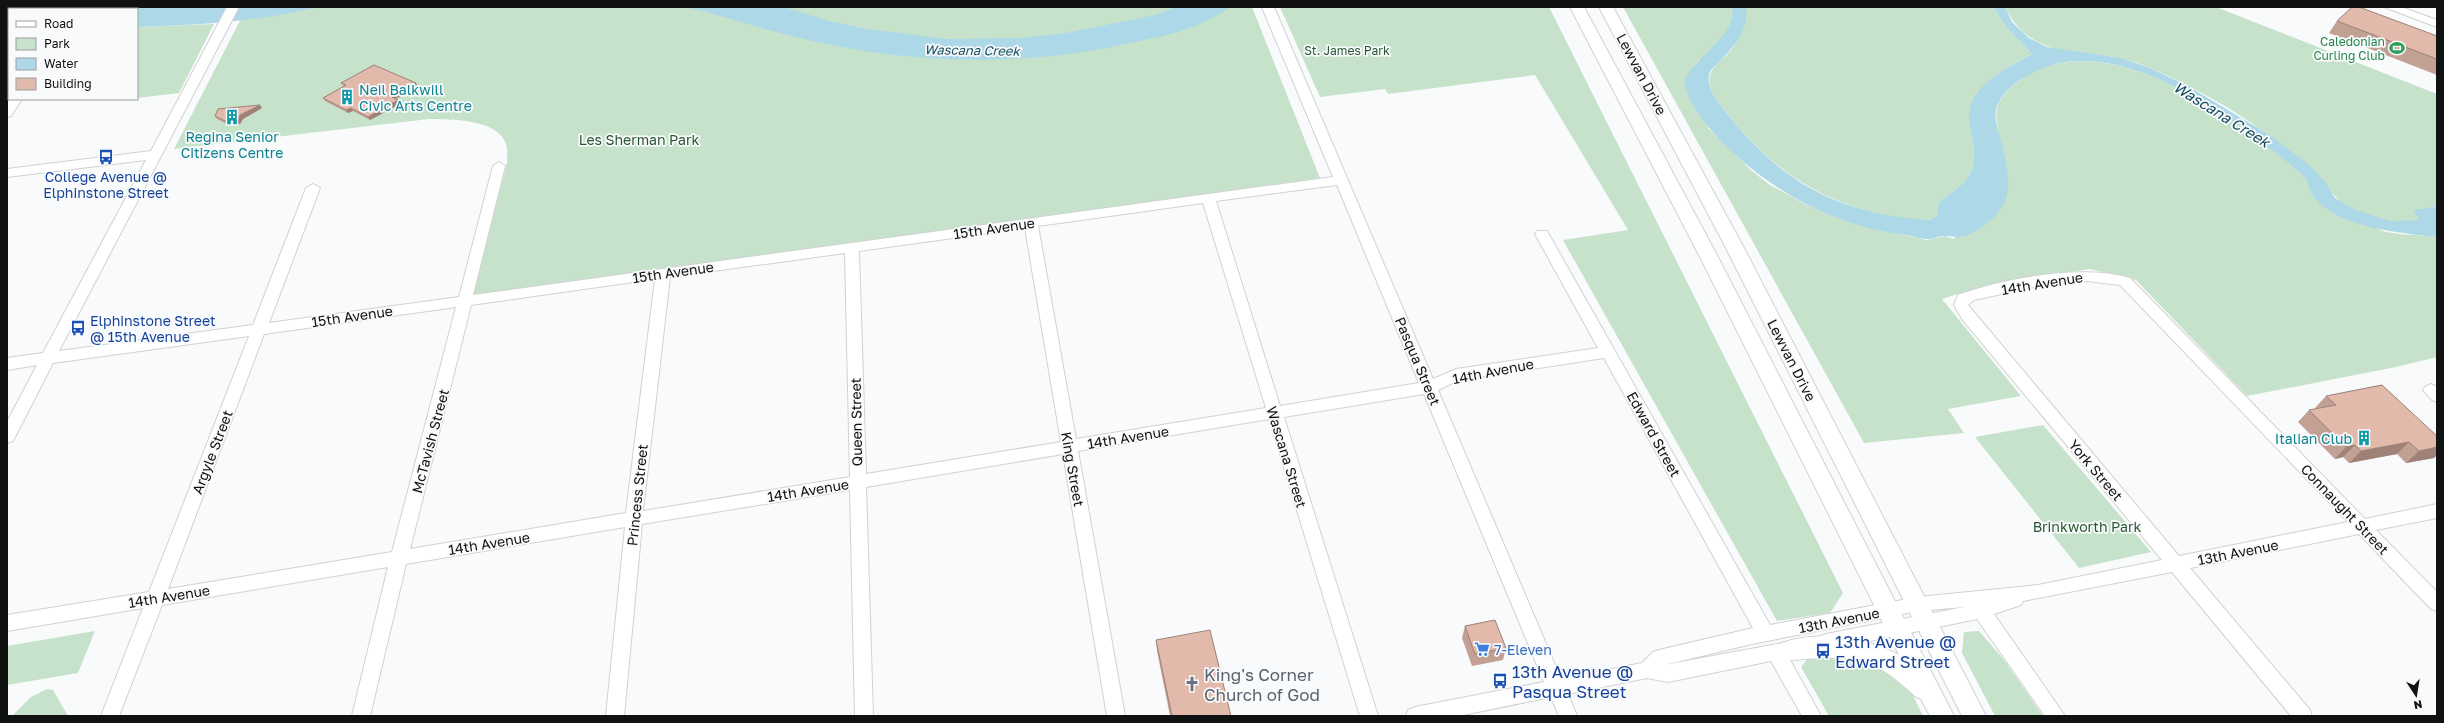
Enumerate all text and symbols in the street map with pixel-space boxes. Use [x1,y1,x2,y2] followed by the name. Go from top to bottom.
[8,8,138,100] legend
[44,16,73,31] text: Road
[1613,30,1671,118] street label: Lewvan Drive
[2313,34,2385,63] place label: Caledonian Curling Club
[44,36,70,51] text: Park
[2388,39,2406,57] sports icon: Caledonian Curling Club
[924,41,1021,59] water label: Wascana Creek
[1304,43,1390,58] park label: St. James Park
[44,56,78,71] text: Water
[44,76,92,91] text: Building
[2171,77,2275,152] water label: Wascana Creek
[359,81,472,114] place label: Neil Balkwill Civic Arts Centre
[338,88,356,106] building icon: Neil Balkwill Civic Arts Centre
[223,108,241,126] building icon: Regina Senior Citizens Centre
[181,128,283,161] place label: Regina Senior Citizens Centre
[579,131,699,148] park label: Les Sherman Park
[97,148,115,166] bus stop icon: College Avenue @ Elphinstone Street
[43,168,169,201] place label: College Avenue @ Elphinstone Street
[952,214,1036,242] street label: 15th Avenue
[631,258,715,286] street label: 15th Avenue
[2000,268,2084,298] street label: 14th Avenue
[310,302,394,330] street label: 15th Avenue
[90,312,216,345] place label: Elphinstone Street @ 15th Avenue
[1392,314,1444,408] street label: Pasqua Street
[1764,316,1820,404] street label: Lewvan Drive
[69,319,87,337] bus stop icon: Elphinstone Street @ 15th Avenue
[1451,355,1535,387] street label: 14th Avenue
[847,378,865,466] street label: Queen Street
[408,387,452,495] street label: McTavish Street
[1624,388,1684,480] street label: Edward Street
[1263,404,1311,510] street label: Wascana Street
[188,408,236,496] street label: Argyle Street
[1086,422,1170,452] street label: 14th Avenue
[2355,429,2373,447] building icon: Italian Club
[1058,430,1088,508] street label: King Street
[2275,430,2352,447] place label: Italian Club
[2066,436,2126,504] street label: York Street
[623,443,651,547] street label: Princess Street
[2298,460,2392,558] street label: Connaught Street
[766,475,850,505] street label: 14th Avenue
[2033,518,2141,535] park label: Brinkworth Park
[447,528,531,558] street label: 14th Avenue
[2196,536,2280,568] street label: 13th Avenue
[127,581,211,611] street label: 14th Avenue
[1797,604,1881,636] street label: 13th Avenue
[1835,631,1956,672] place label: 13th Avenue @ Edward Street
[1473,640,1491,658] supermarket icon: 7-Eleven
[1494,641,1552,658] place label: 7-Eleven
[1814,642,1832,660] bus stop icon: 13th Avenue @ Edward Street
[1512,661,1633,702] place label: 13th Avenue @ Pasqua Street
[1204,664,1320,705] place label: King's Corner Church of God
[1491,672,1509,690] bus stop icon: 13th Avenue @ Pasqua Street
[1183,675,1201,693] church icon: King's Corner Church of God
[2396,675,2436,715] north arrow
[2413,698,2424,712] text: N

